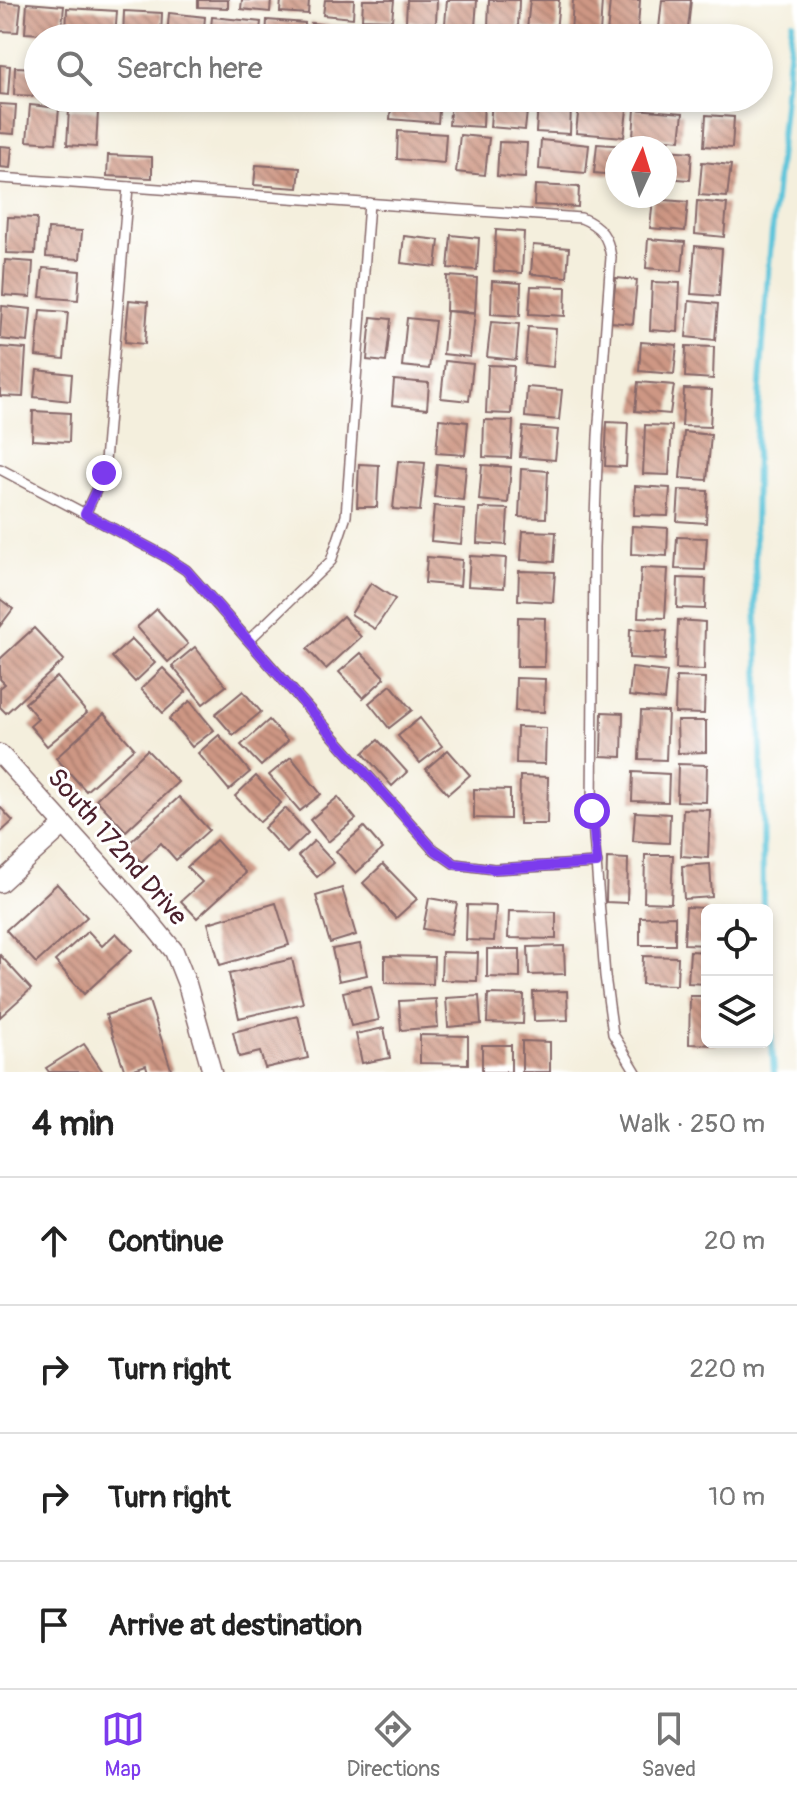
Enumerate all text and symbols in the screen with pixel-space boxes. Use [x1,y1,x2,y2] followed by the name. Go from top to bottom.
[24,24,773,112] search box
[52,46,96,90] icon: search
[116,50,263,87] text: Search here
[605,136,677,208] north arrow
[86,455,122,491] route end
[40,762,194,932] street label: South 172nd Drive
[574,793,610,829] route start
[701,904,773,1048] map controls
[701,904,773,976] button: locate
[701,976,773,1048] button: layers
[32,1103,114,1146] text: 4 min
[619,1108,765,1140] text: Walk · 250 m
[32,1219,76,1263] icon: ahead
[108,1223,223,1260] text: Continue
[704,1225,765,1257] text: 20 m
[32,1347,76,1391] icon: right
[108,1351,231,1388] text: Turn right
[689,1353,765,1385] text: 220 m
[32,1475,76,1519] icon: right
[108,1479,231,1516] text: Turn right
[708,1481,765,1513] text: 10 m
[32,1603,76,1647] icon: arrive
[108,1607,362,1644] text: Arrive at destination
[101,1707,145,1783] tab: Map
[347,1707,440,1783] tab: Directions
[642,1707,696,1783] tab: Saved

